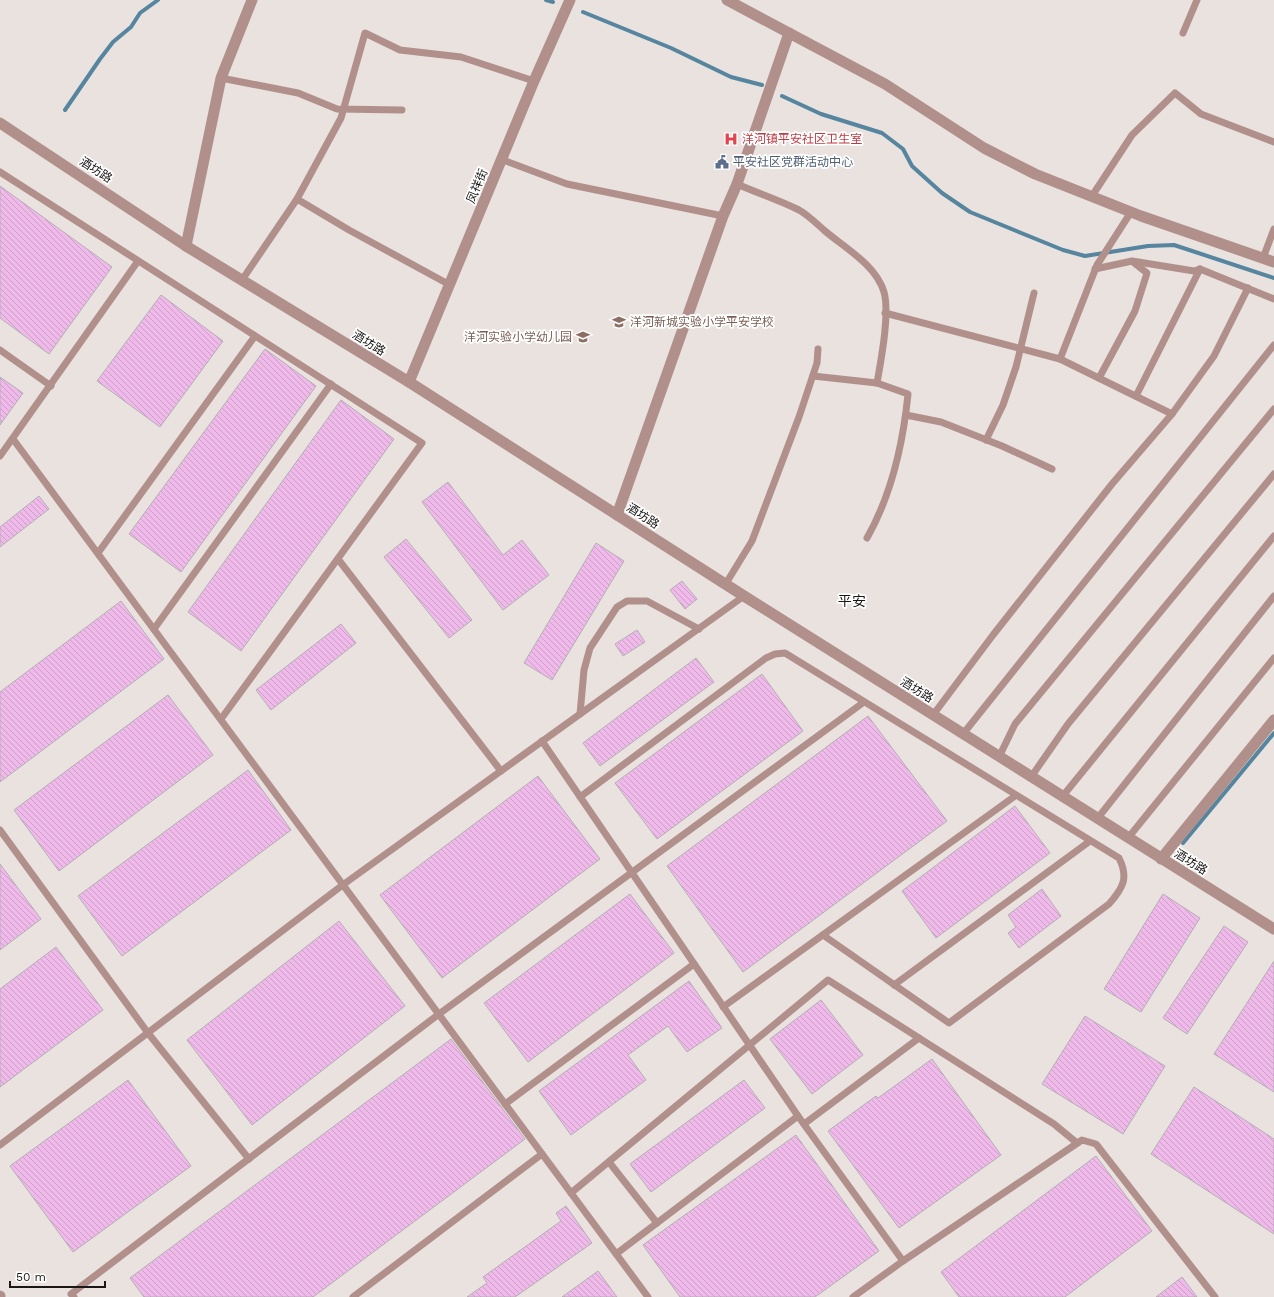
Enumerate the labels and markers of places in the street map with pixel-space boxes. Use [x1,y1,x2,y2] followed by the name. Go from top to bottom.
[723,131,739,147] hospital icon: 洋河镇平安社区卫生室
[742,132,862,146] place label: 洋河镇平安社区卫生室
[714,154,730,170] public building icon: 平安社区党群活动中心
[733,155,853,169] place label: 平安社区党群活动中心
[611,314,627,330] school or university icon: 洋河新城实验小学平安学校
[630,315,774,329] place label: 洋河新城实验小学平安学校
[575,329,591,345] school or university icon: 洋河实验小学幼儿园
[464,330,572,344] place label: 洋河实验小学幼儿园

